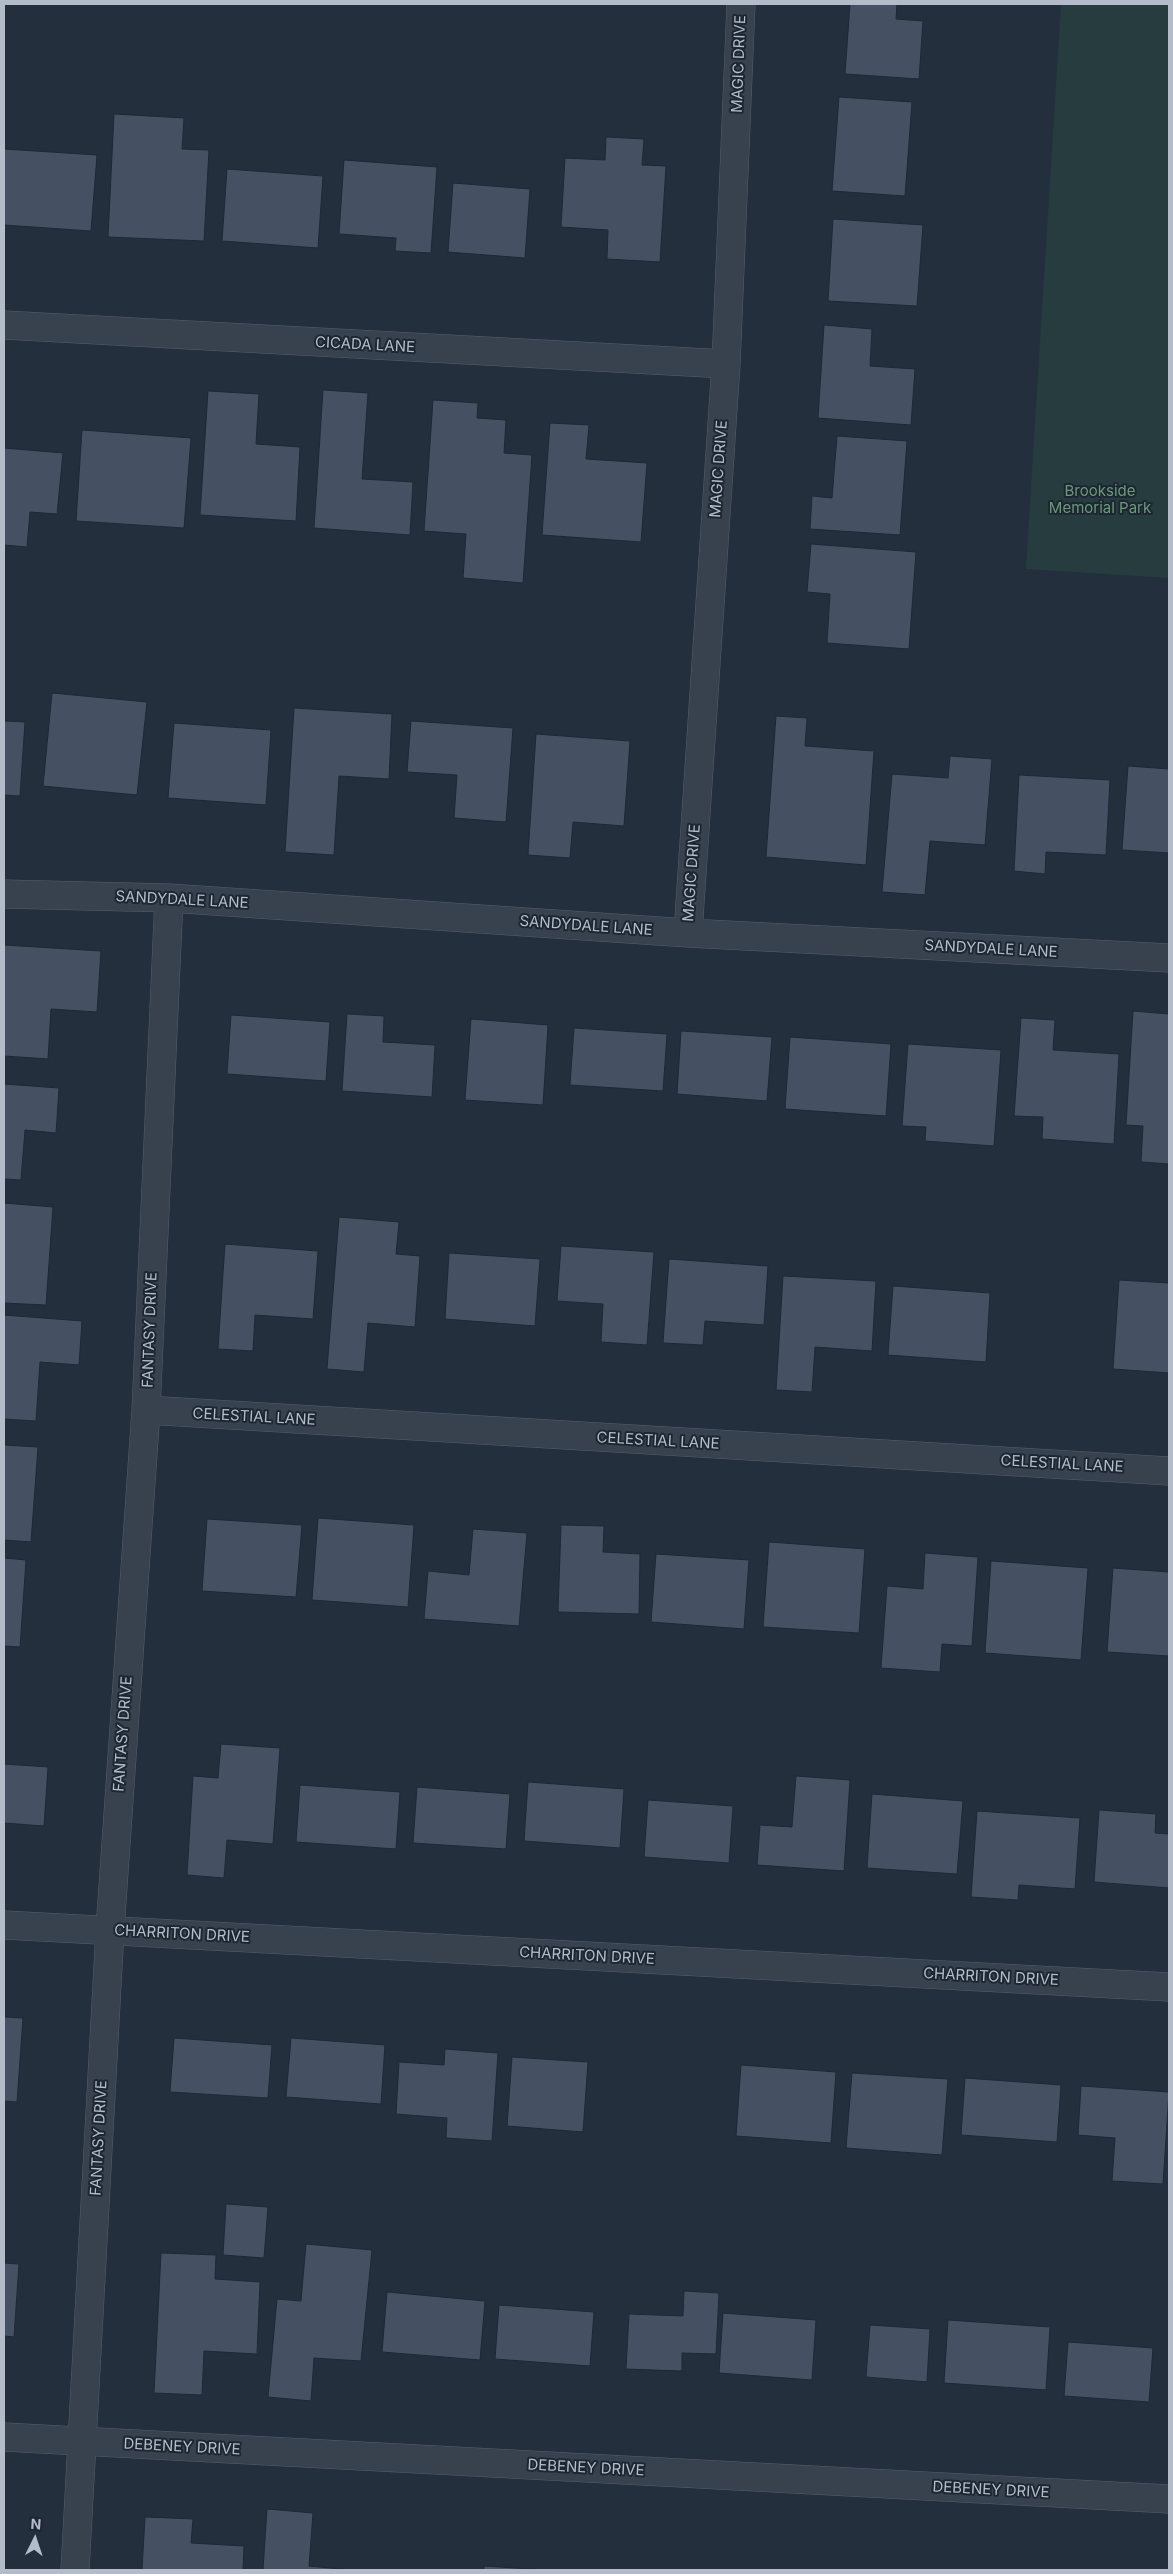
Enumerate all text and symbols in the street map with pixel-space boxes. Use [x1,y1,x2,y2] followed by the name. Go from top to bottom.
[728,15,750,113] street label: MAGIC DRIVE
[315,333,415,357] street label: CICADA LANE
[707,420,731,518] street label: MAGIC DRIVE
[1049,482,1151,517] park label: Brookside Memorial Park
[680,824,704,922] street label: MAGIC DRIVE
[115,888,249,912] street label: SANDYDALE LANE
[519,912,653,940] street label: SANDYDALE LANE
[924,937,1058,961] street label: SANDYDALE LANE
[139,1272,161,1388] street label: FANTASY DRIVE
[192,1405,316,1429] street label: CELESTIAL LANE
[596,1429,720,1453] street label: CELESTIAL LANE
[1000,1452,1124,1476] street label: CELESTIAL LANE
[110,1676,136,1792] street label: FANTASY DRIVE
[114,1921,250,1947] street label: CHARRITON DRIVE
[519,1943,655,1969] street label: CHARRITON DRIVE
[923,1964,1059,1990] street label: CHARRITON DRIVE
[87,2080,111,2196] street label: FANTASY DRIVE
[123,2435,241,2459] street label: DEBENEY DRIVE
[527,2456,645,2480] street label: DEBENEY DRIVE
[932,2478,1050,2502] street label: DEBENEY DRIVE
[10,2514,60,2564] north arrow
[30,2515,42,2532] text: N

